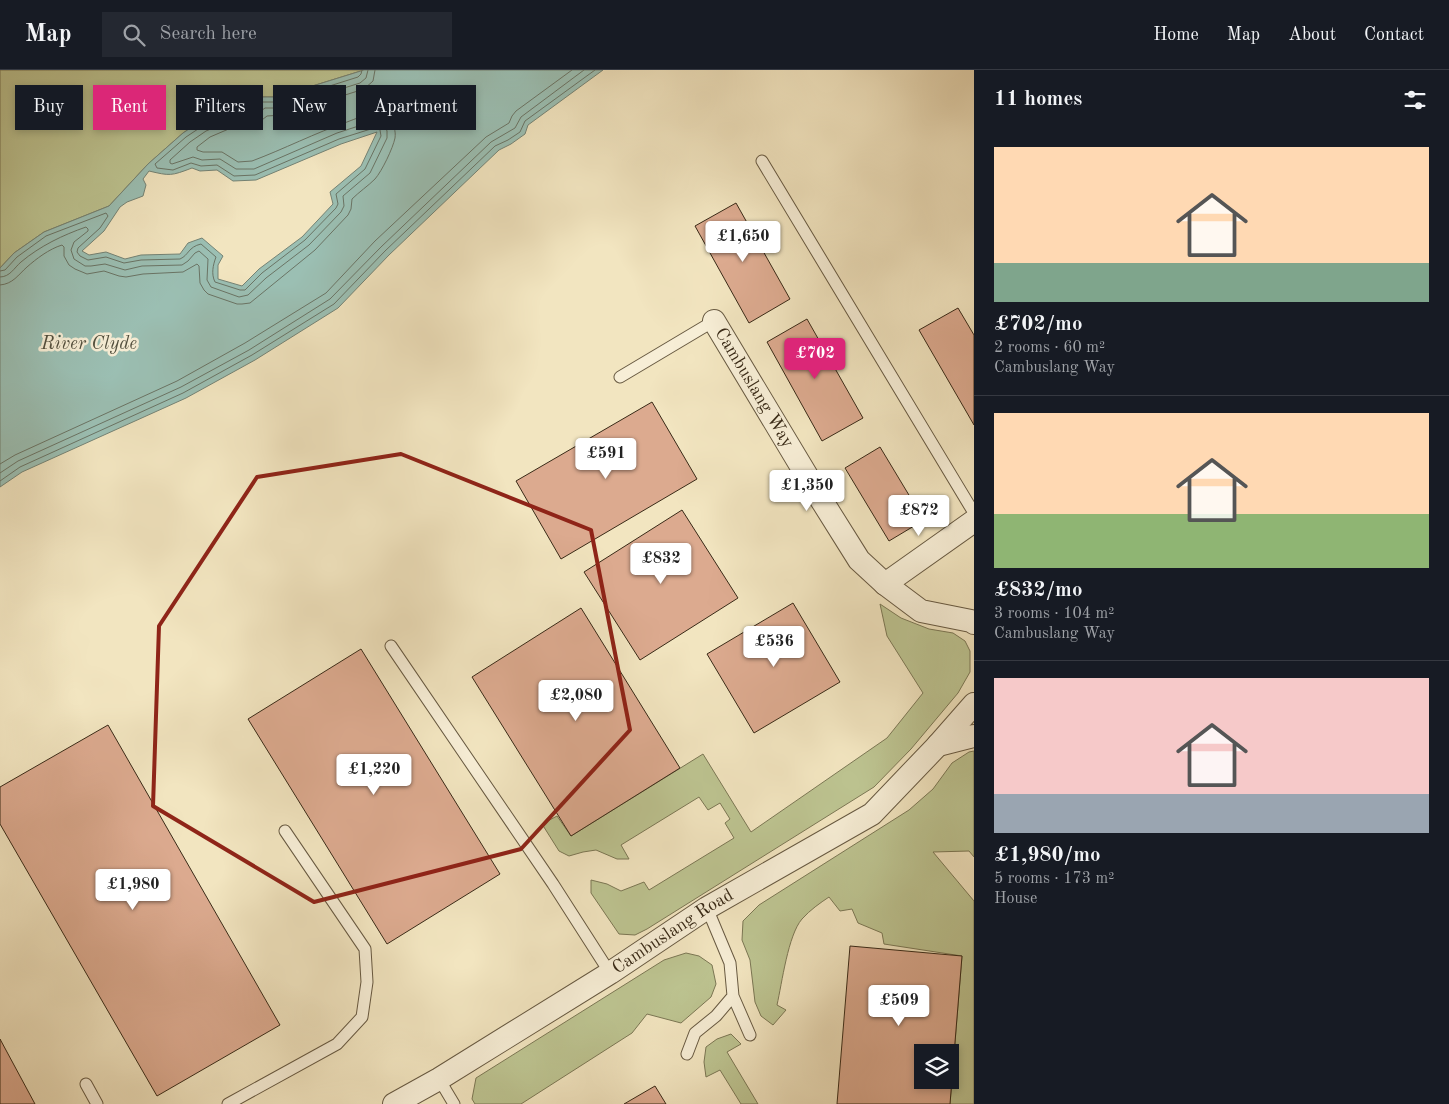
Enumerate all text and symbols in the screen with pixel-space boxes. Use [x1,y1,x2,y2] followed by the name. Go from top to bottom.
[102,12,452,57] search box
[120,21,148,49] icon: search
[25,23,72,47] text: Map
[160,25,257,44] text: Search here
[1153,26,1199,44] text: Home
[1227,26,1260,44] text: Map
[1288,26,1336,44] text: About
[1364,26,1424,44] text: Contact
[15,85,83,130] chip: Buy
[93,85,166,130] chip: Rent
[176,85,263,130] chip: Filters
[273,85,346,130] chip: New
[356,85,476,130] chip: Apartment
[1401,86,1429,114] icon: filters
[994,89,1082,110] text: 11 homes
[1167,180,1257,270] icon: home
[702,220,784,263] pin: £1,650
[716,229,770,245] text: £1,650
[994,314,1083,335] text: £702/mo
[711,325,797,451] street label: Cambuslang Way
[40,335,137,354] water label: River Clyde
[785,338,845,380] pin: £702
[994,340,1105,356] text: 2 rooms · 60 m²
[795,346,835,362] text: £702
[994,360,1115,376] text: Cambuslang Way
[576,438,636,480] pin: £591
[1167,445,1257,535] icon: home
[586,446,626,462] text: £591
[766,470,848,512] pin: £1,350
[780,478,834,494] text: £1,350
[889,494,949,537] pin: £872
[899,503,939,519] text: £872
[631,542,691,585] pin: £832
[641,551,681,567] text: £832
[994,580,1083,601] text: £832/mo
[994,606,1114,622] text: 3 rooms · 104 m²
[744,626,804,668] pin: £536
[994,626,1115,642] text: Cambuslang Way
[754,634,794,650] text: £536
[535,680,617,722] pin: £2,080
[549,688,603,704] text: £2,080
[1167,710,1257,800] icon: home
[333,754,415,796] pin: £1,220
[347,762,401,778] text: £1,220
[994,845,1101,866] text: £1,980/mo
[92,868,174,911] pin: £1,980
[994,871,1114,887] text: 5 rooms · 173 m²
[106,877,160,893] text: £1,980
[609,886,736,978] street label: Cambuslang Road
[994,891,1037,907] text: House
[869,984,929,1027] pin: £509
[879,993,919,1009] text: £509
[914,1044,959,1089] map controls
[914,1044,959,1089] button: layers

